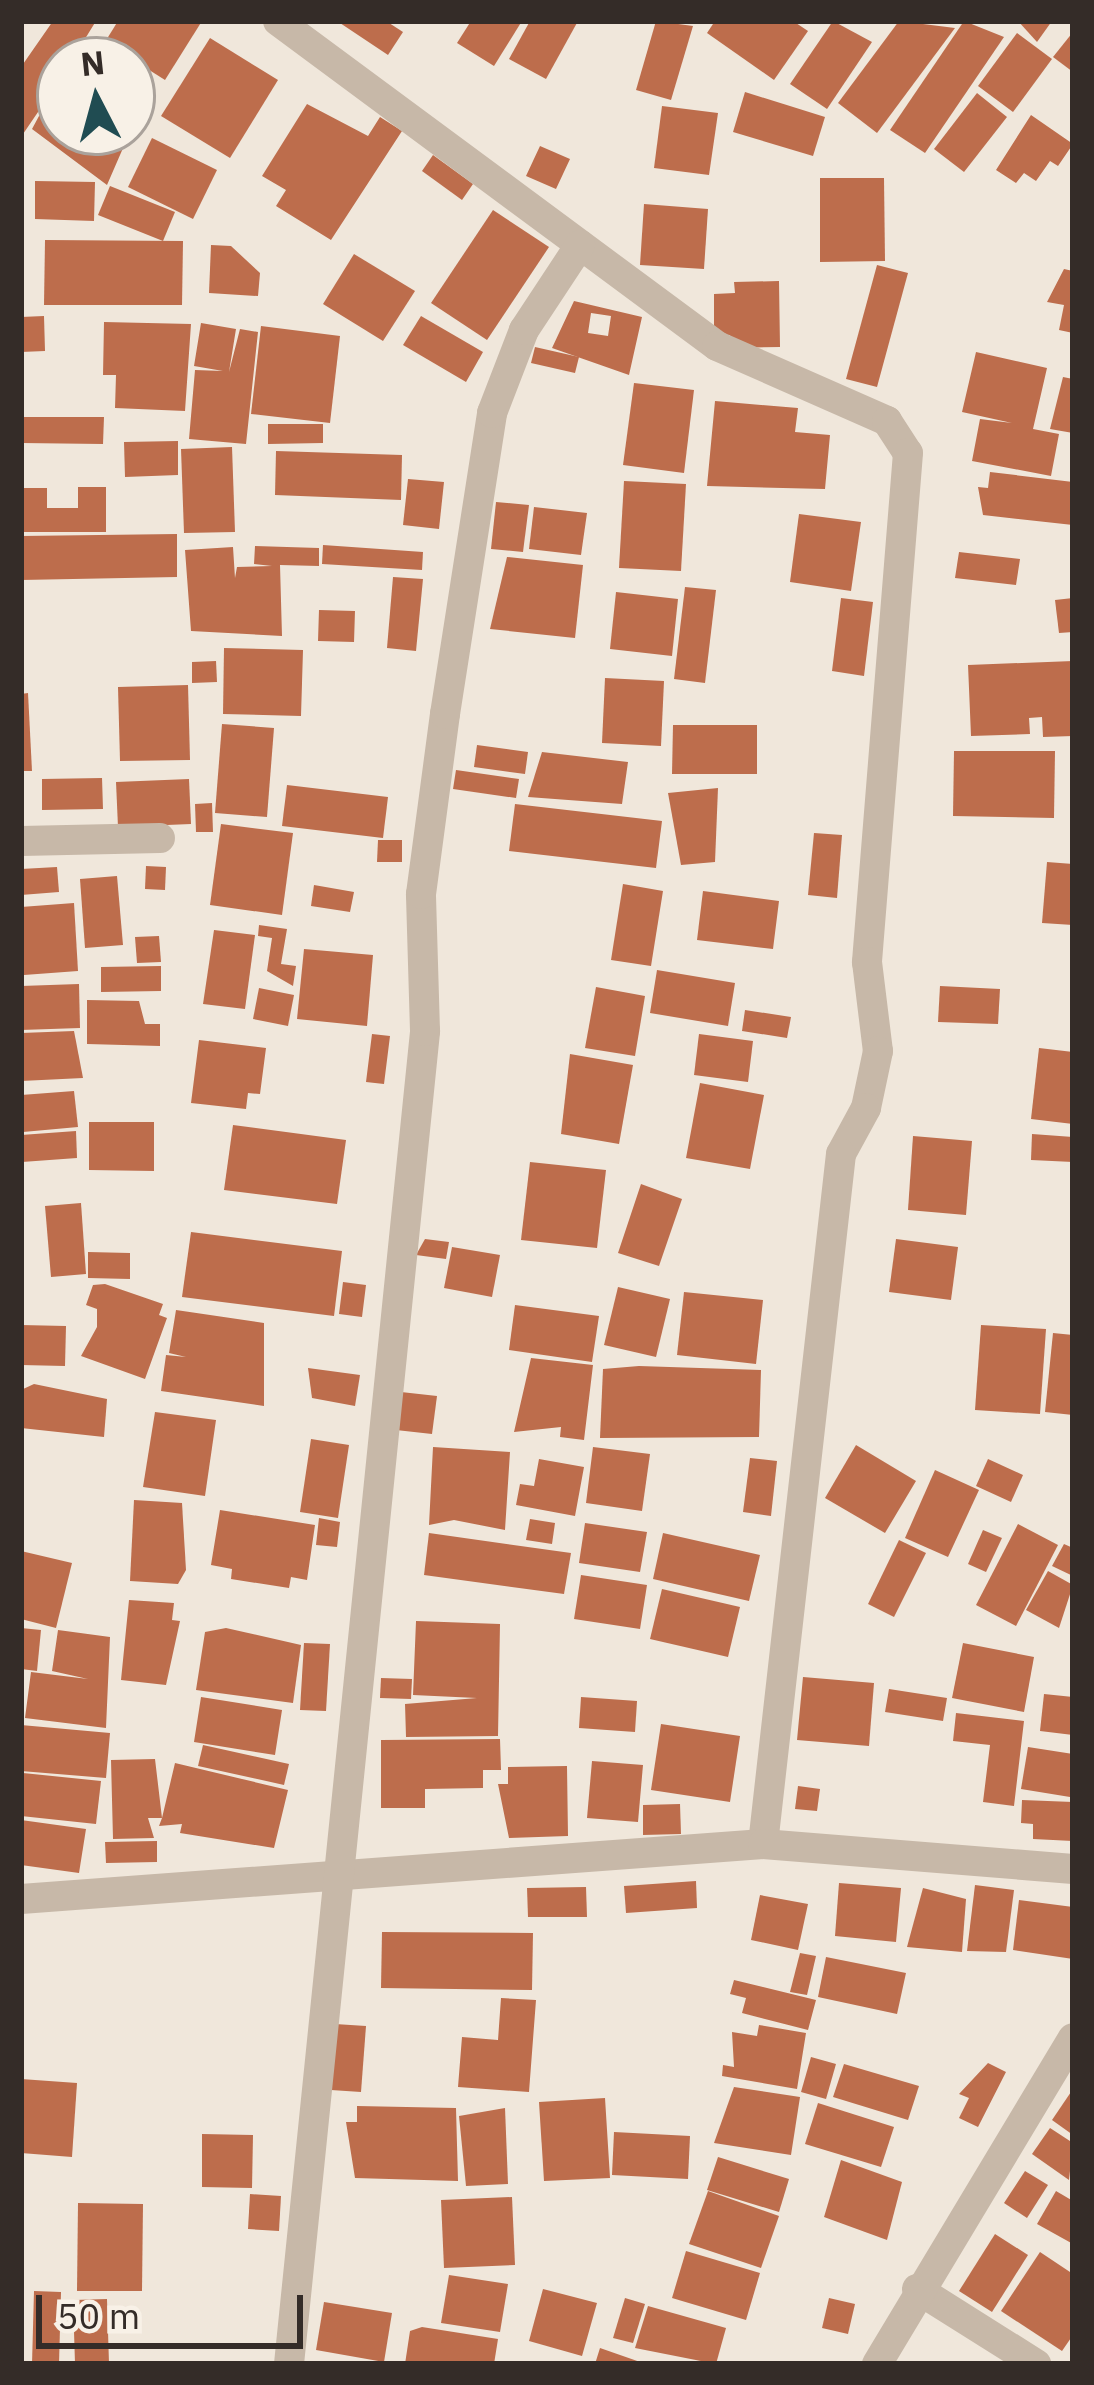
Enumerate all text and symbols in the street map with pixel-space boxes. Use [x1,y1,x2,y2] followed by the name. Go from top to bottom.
[36,36,156,156] north arrow
[78,40,107,85] text: N
[42,2271,309,2345] scale bar
[57,2292,140,2339] text: 50 m

